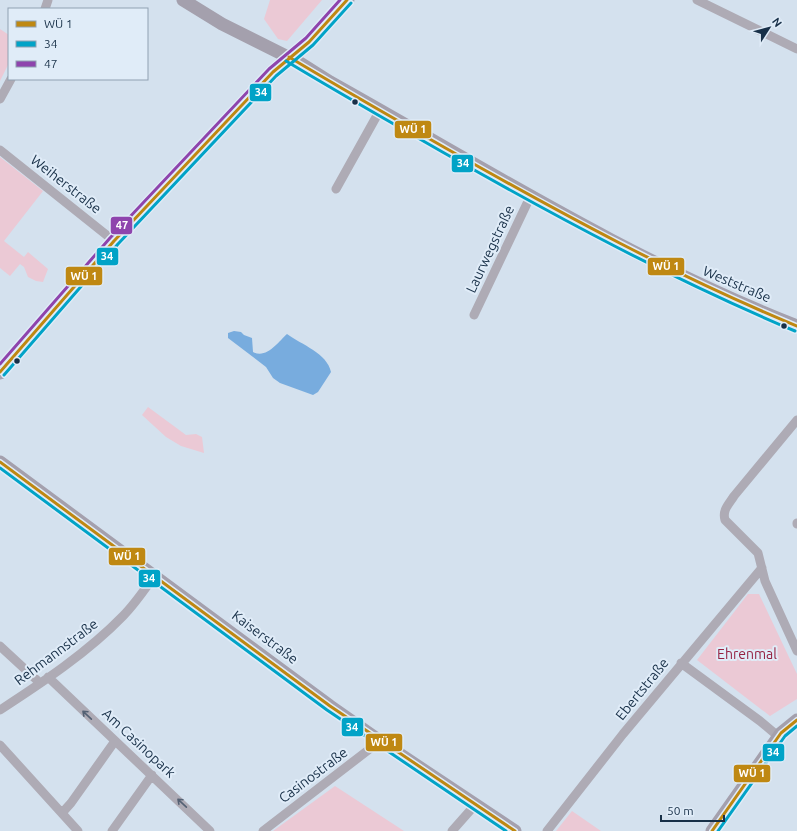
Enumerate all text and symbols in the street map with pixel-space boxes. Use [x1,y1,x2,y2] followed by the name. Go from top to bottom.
[8,8,148,80] legend
[749,8,789,48] north arrow
[770,15,784,29] text: N
[44,17,73,30] text: WÜ 1
[44,37,58,50] text: 34
[44,57,58,70] text: 47
[249,83,272,102] line badge: 34
[255,86,267,98] text: 34
[350,97,360,107] unlabelled marker
[394,120,432,139] line badge: WÜ 1
[400,123,426,135] text: WÜ 1
[28,151,104,217] street label: Weiherstraße
[451,154,474,173] line badge: 34
[457,157,469,169] text: 34
[463,203,517,295] street label: Laurwegstraße
[110,216,133,235] line badge: 47
[116,219,128,231] text: 47
[96,247,119,266] line badge: 34
[101,250,113,262] text: 34
[647,257,685,276] line badge: WÜ 1
[653,260,679,272] text: WÜ 1
[701,263,773,305] street label: Weststraße
[65,266,103,286] line badge: WÜ 1
[71,270,97,282] text: WÜ 1
[779,321,789,331] unlabelled marker
[12,356,22,366] unlabelled marker
[108,547,146,566] line badge: WÜ 1
[114,550,140,562] text: WÜ 1
[138,569,161,588] line badge: 34
[143,572,155,584] text: 34
[229,607,301,667] street label: Kaiserstraße
[11,616,101,688] street label: Rehmannstraße
[717,646,777,662] park label: Ehrenmal
[612,655,672,723] street label: Ebertstraße
[99,705,179,781] street label: Am Casinopark
[82,710,93,719] one-way arrow
[341,717,364,737] line badge: 34
[346,721,358,733] text: 34
[365,733,403,752] line badge: WÜ 1
[371,736,397,748] text: WÜ 1
[762,743,785,762] line badge: 34
[276,744,350,806] street label: Casinostraße
[767,746,779,758] text: 34
[733,764,771,783] line badge: WÜ 1
[739,767,765,779] text: WÜ 1
[661,797,724,823] scale bar
[177,799,187,808] one-way arrow
[667,804,694,817] text: 50 m

